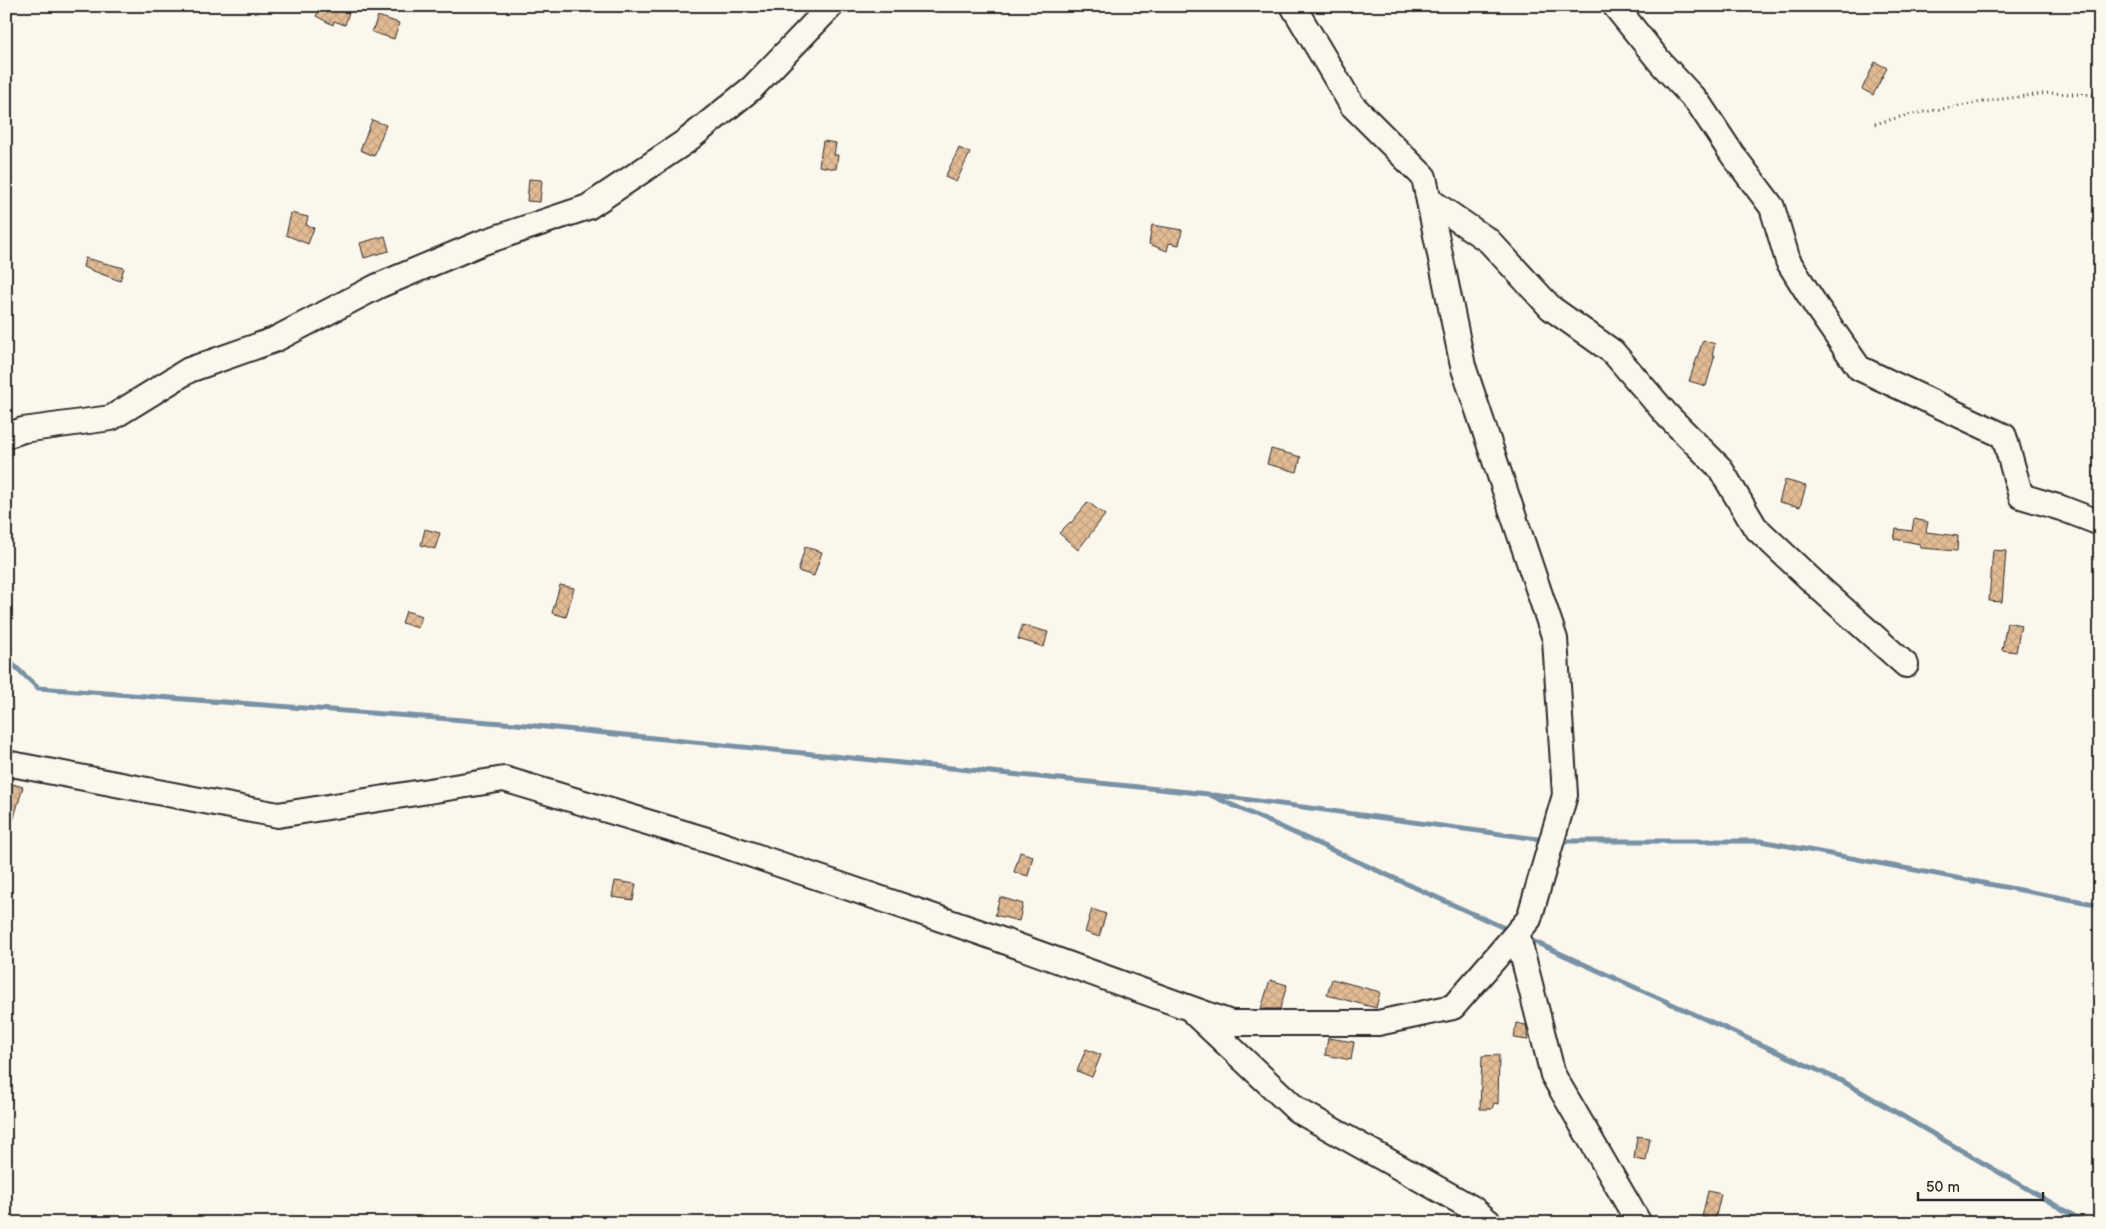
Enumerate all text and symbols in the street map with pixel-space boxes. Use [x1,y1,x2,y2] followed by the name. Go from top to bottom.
[1918,1169,2044,1201] scale bar
[1926,1178,1960,1197] text: 50 m

